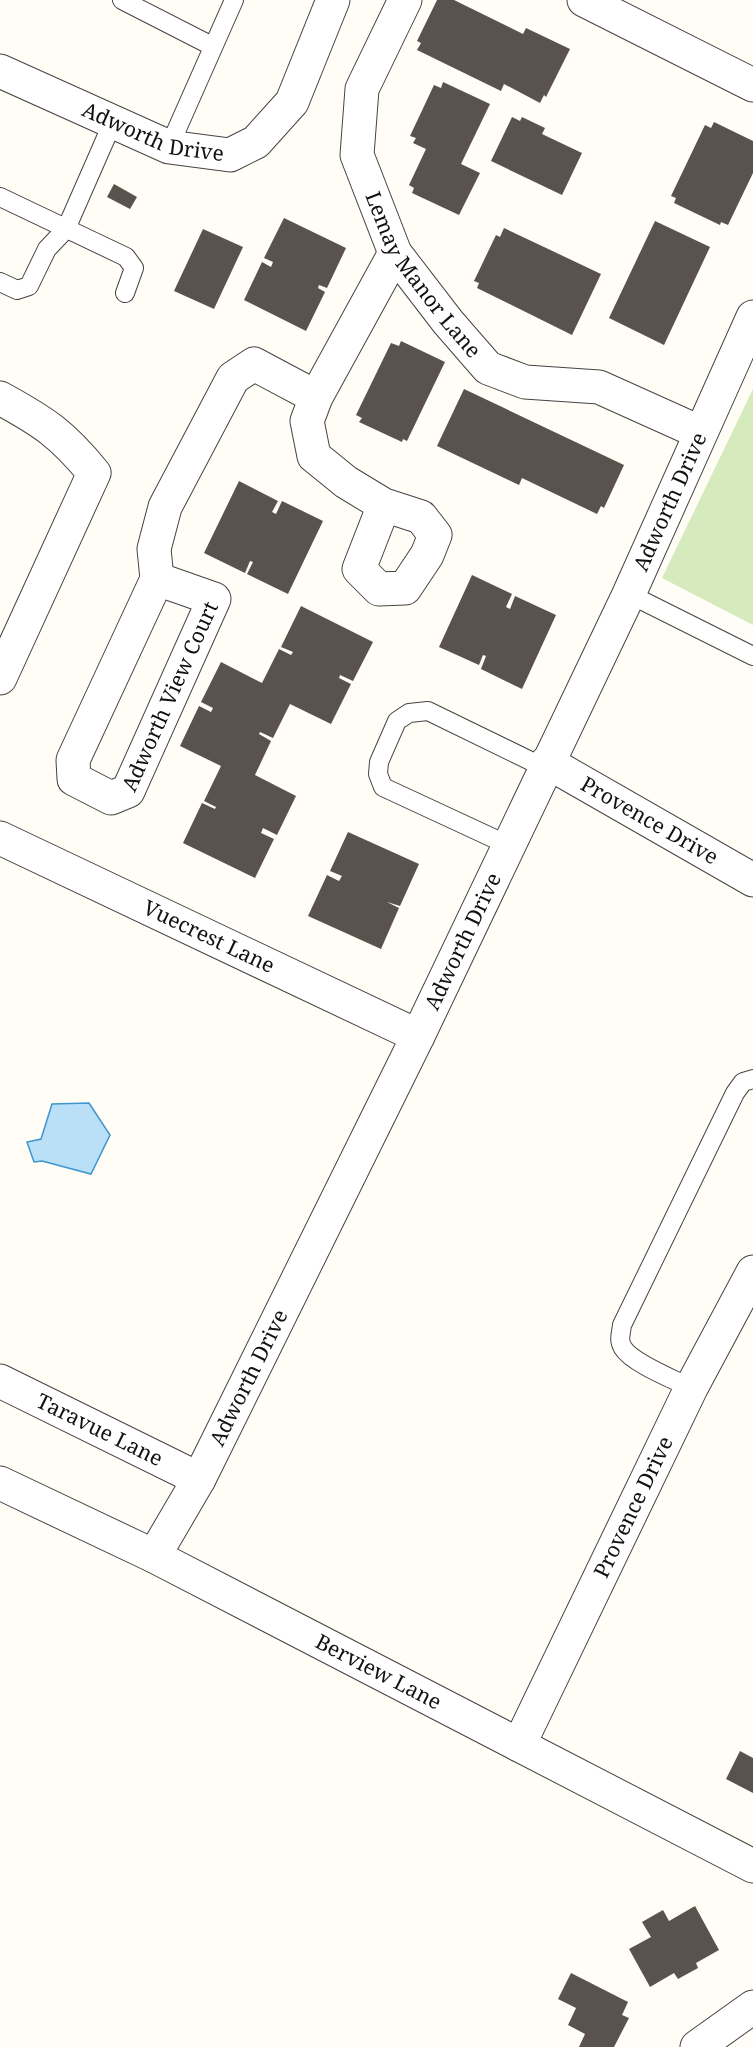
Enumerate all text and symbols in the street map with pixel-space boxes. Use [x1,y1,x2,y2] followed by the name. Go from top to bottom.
[78,95,226,167] street label: Adworth Drive
[359,187,488,363] street label: Lemay Manor Lane
[626,428,713,575] street label: Adworth Drive
[115,597,224,795] street label: Adworth View Court
[576,769,724,870] street label: Provence Drive
[417,868,507,1014] street label: Adworth Drive
[139,893,280,979] street label: Vuecrest Lane
[203,1304,294,1450] street label: Adworth Drive
[32,1386,168,1472] street label: Taravue Lane
[587,1431,679,1582] street label: Provence Drive
[311,1627,447,1715] street label: Berview Lane

